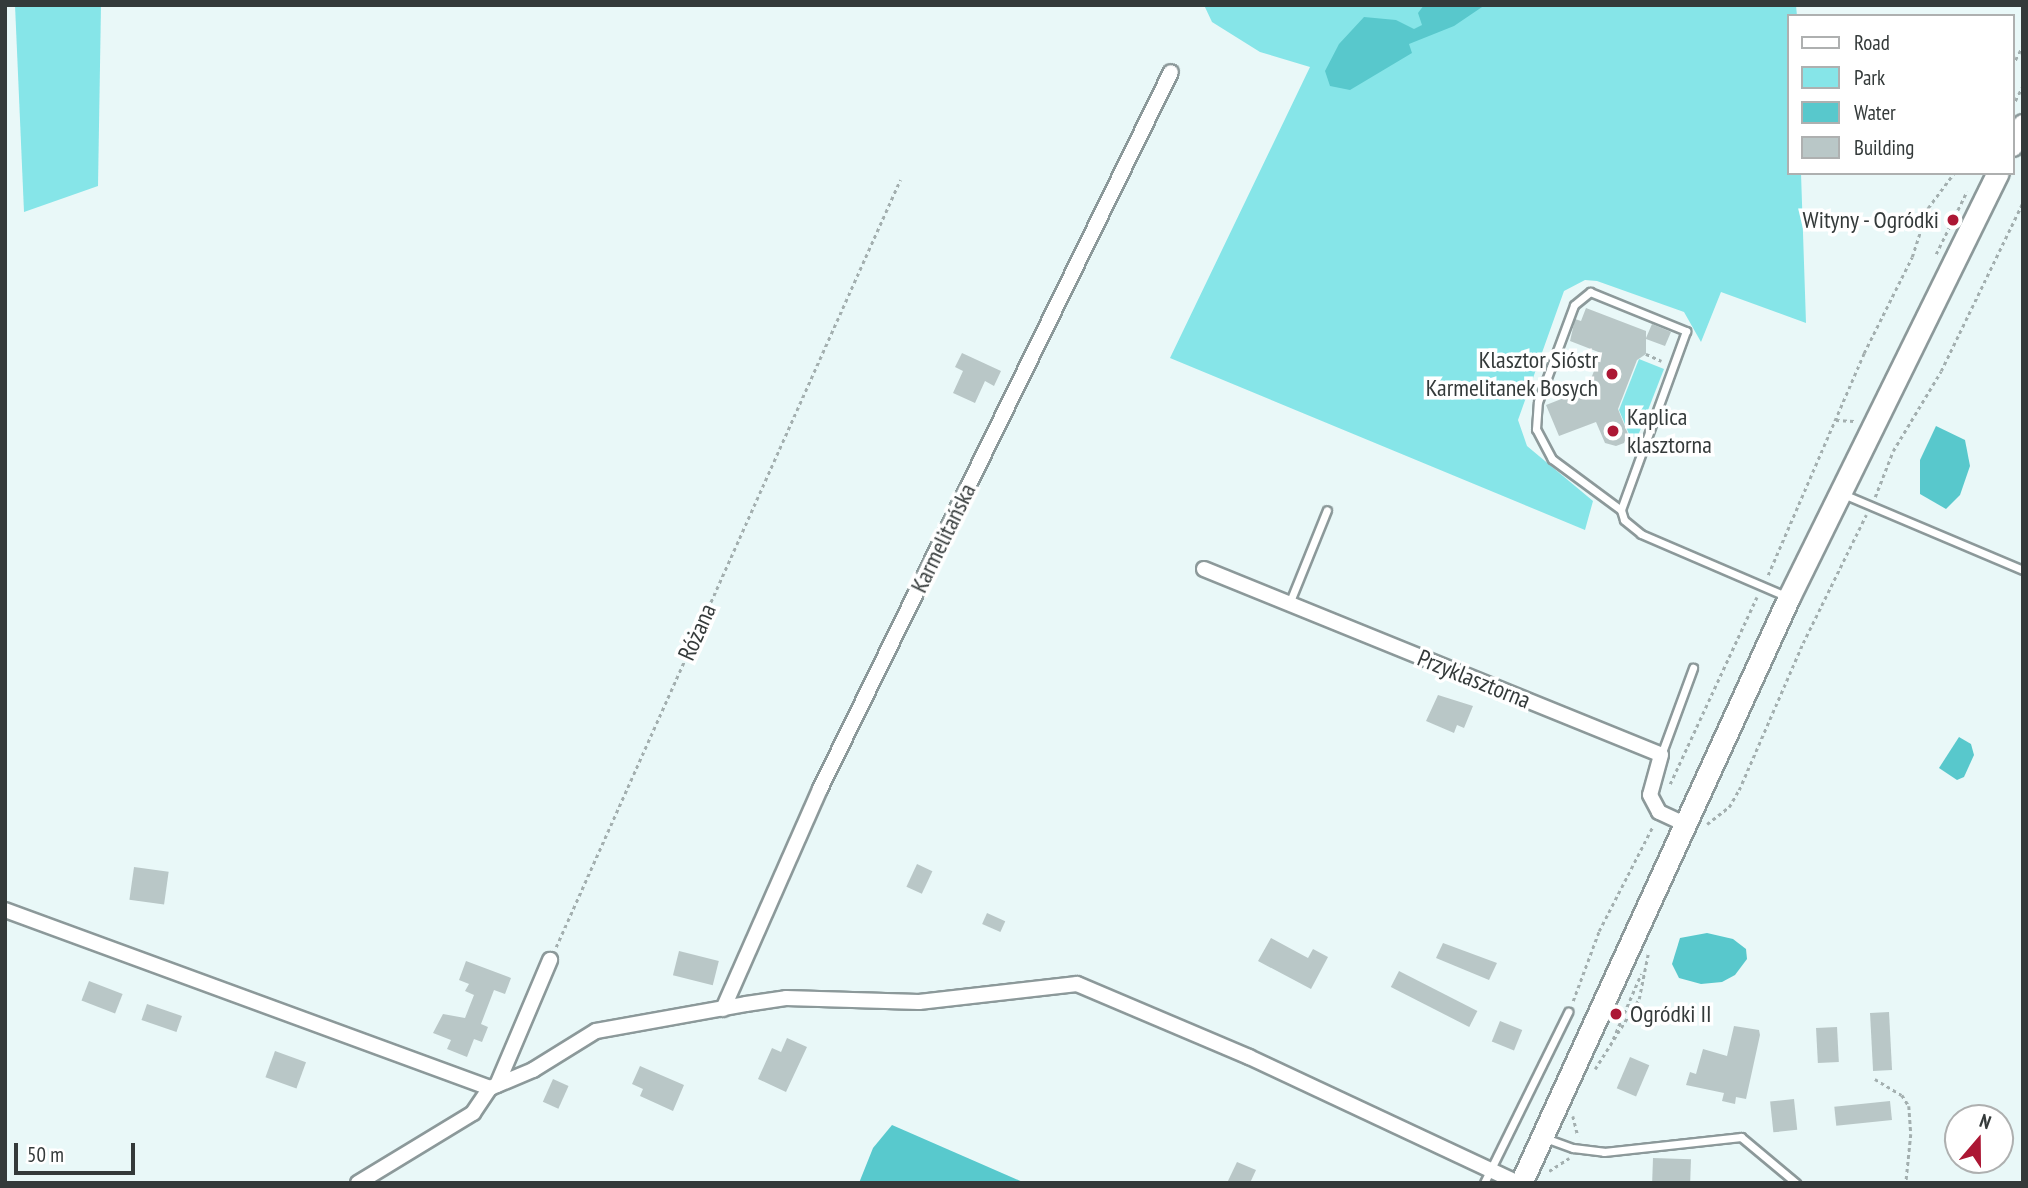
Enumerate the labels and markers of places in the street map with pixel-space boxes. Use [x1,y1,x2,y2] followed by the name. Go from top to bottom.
[1800,206,1939,234] place label: Wityny - Ogródki
[1945,212,1961,228] marker: Wityny - Ogródki
[1425,346,1598,402] place label: Klasztor Sióstr Karmelitanek Bosych
[1604,366,1620,382] marker: Klasztor Sióstr Karmelitanek Bosych
[1627,403,1712,459] place label: Kaplica klasztorna
[1605,423,1621,439] marker: Kaplica klasztorna
[1630,1000,1712,1028] place label: Ogródki II
[1608,1006,1624,1022] marker: Ogródki II

